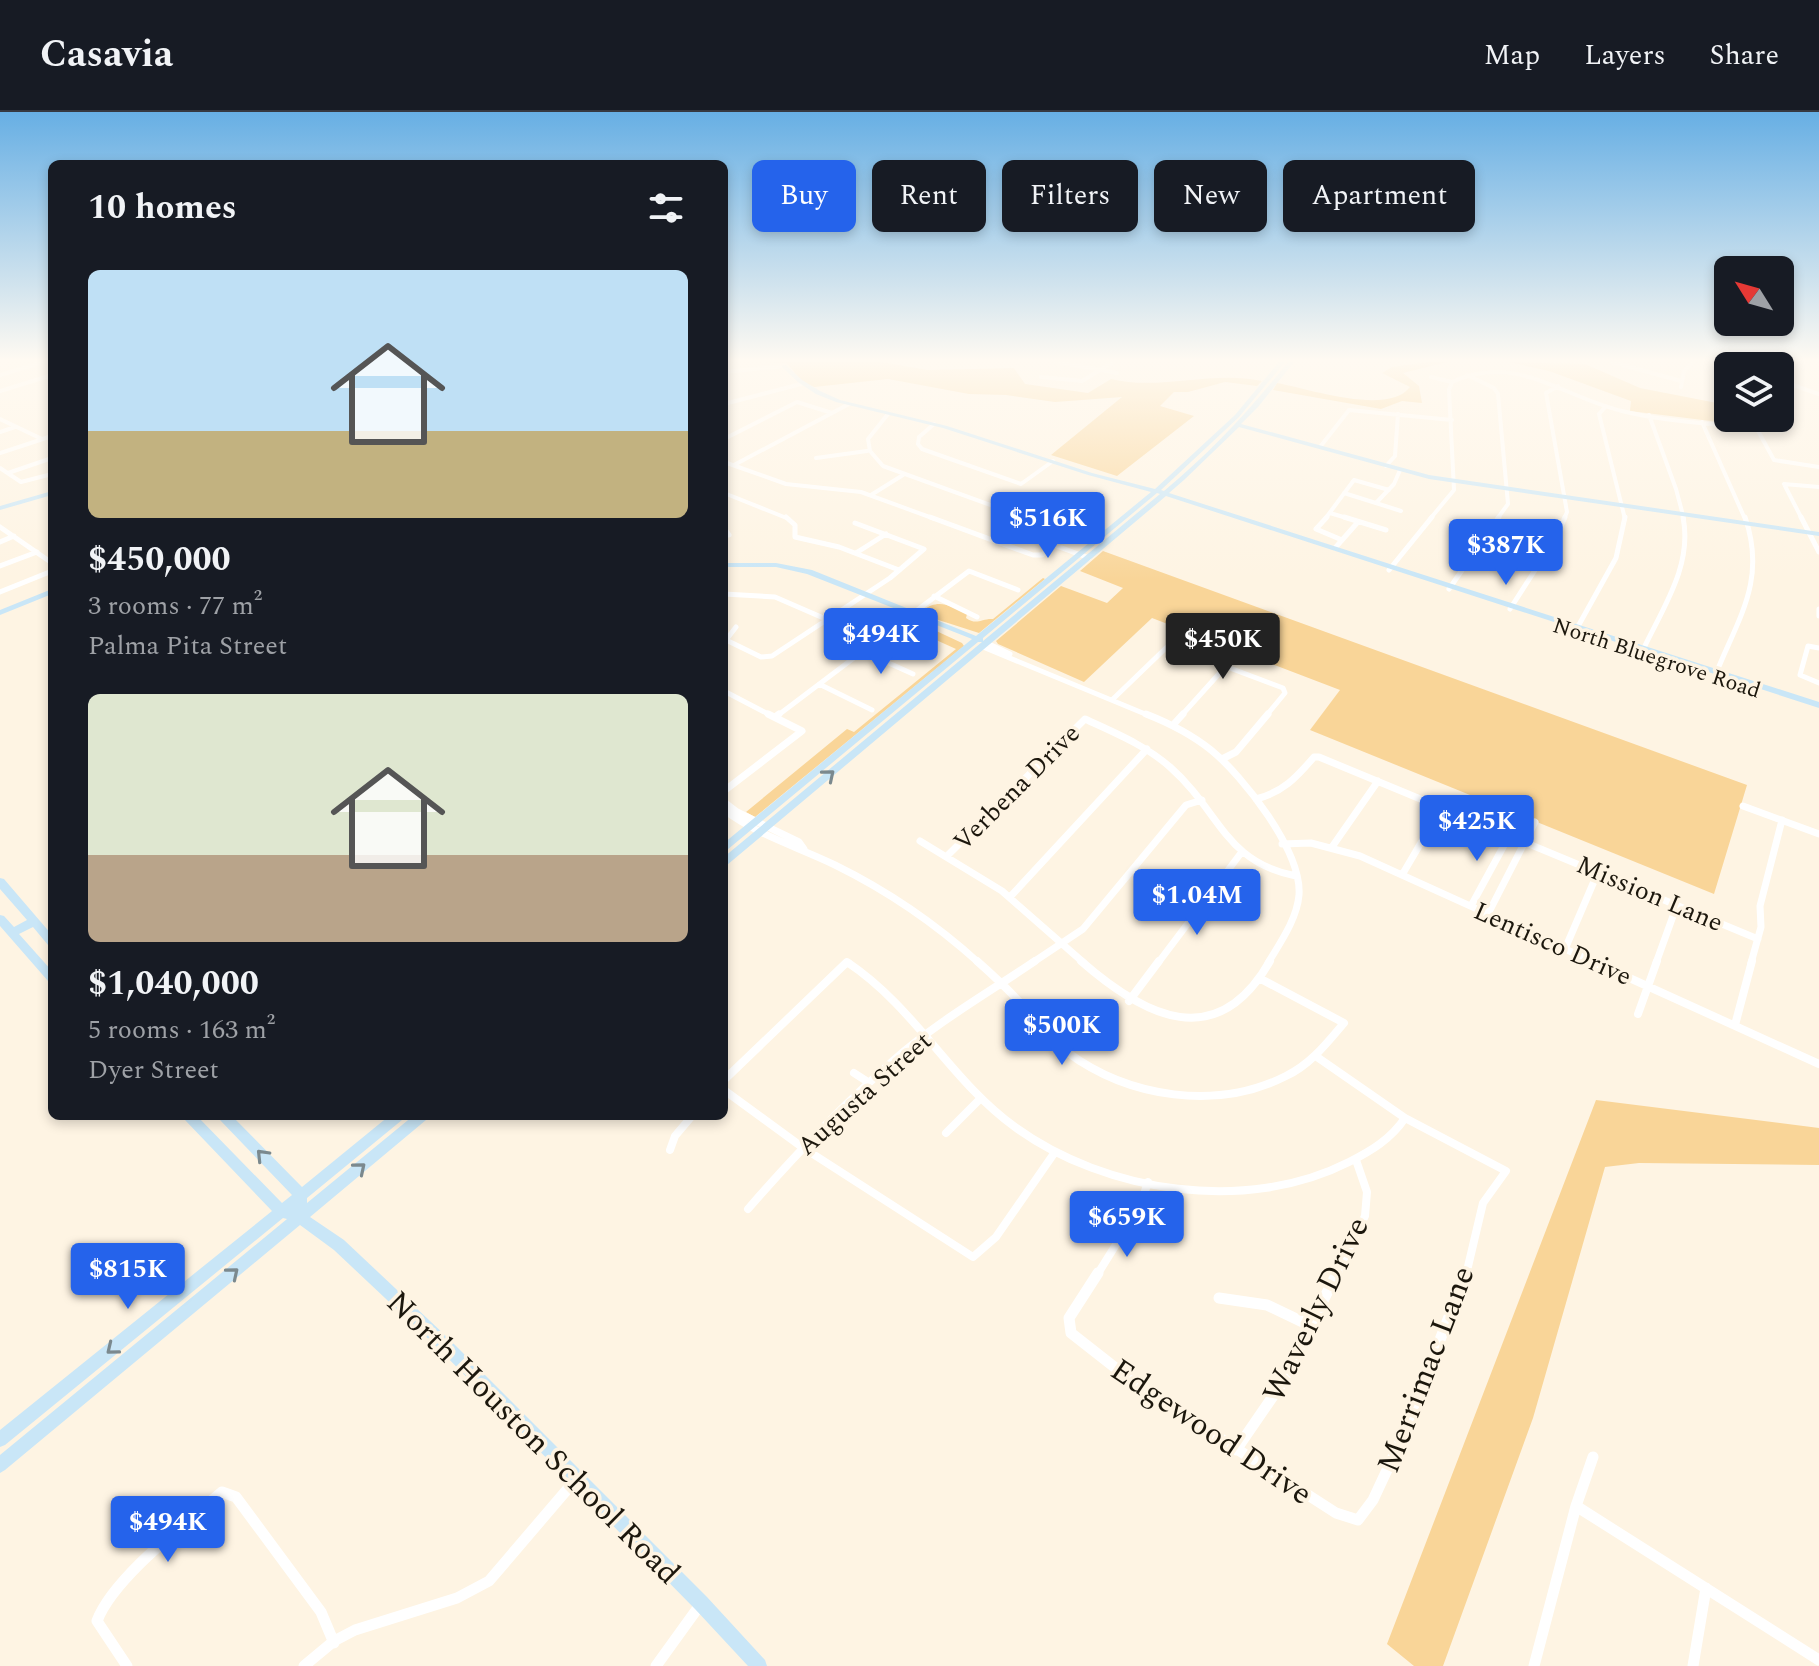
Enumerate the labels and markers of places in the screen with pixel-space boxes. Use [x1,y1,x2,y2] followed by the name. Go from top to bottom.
[992,492,1104,560] pin: $516K
[1450,519,1562,587] pin: $387K
[825,608,937,676] pin: $494K
[1167,613,1279,681] pin: $450K
[1421,795,1533,863] pin: $425K
[1132,869,1262,937] pin: $1.04M
[1006,999,1118,1067] pin: $500K
[1071,1191,1183,1259] pin: $659K
[72,1243,184,1311] pin: $815K
[112,1496,224,1564] pin: $494K

